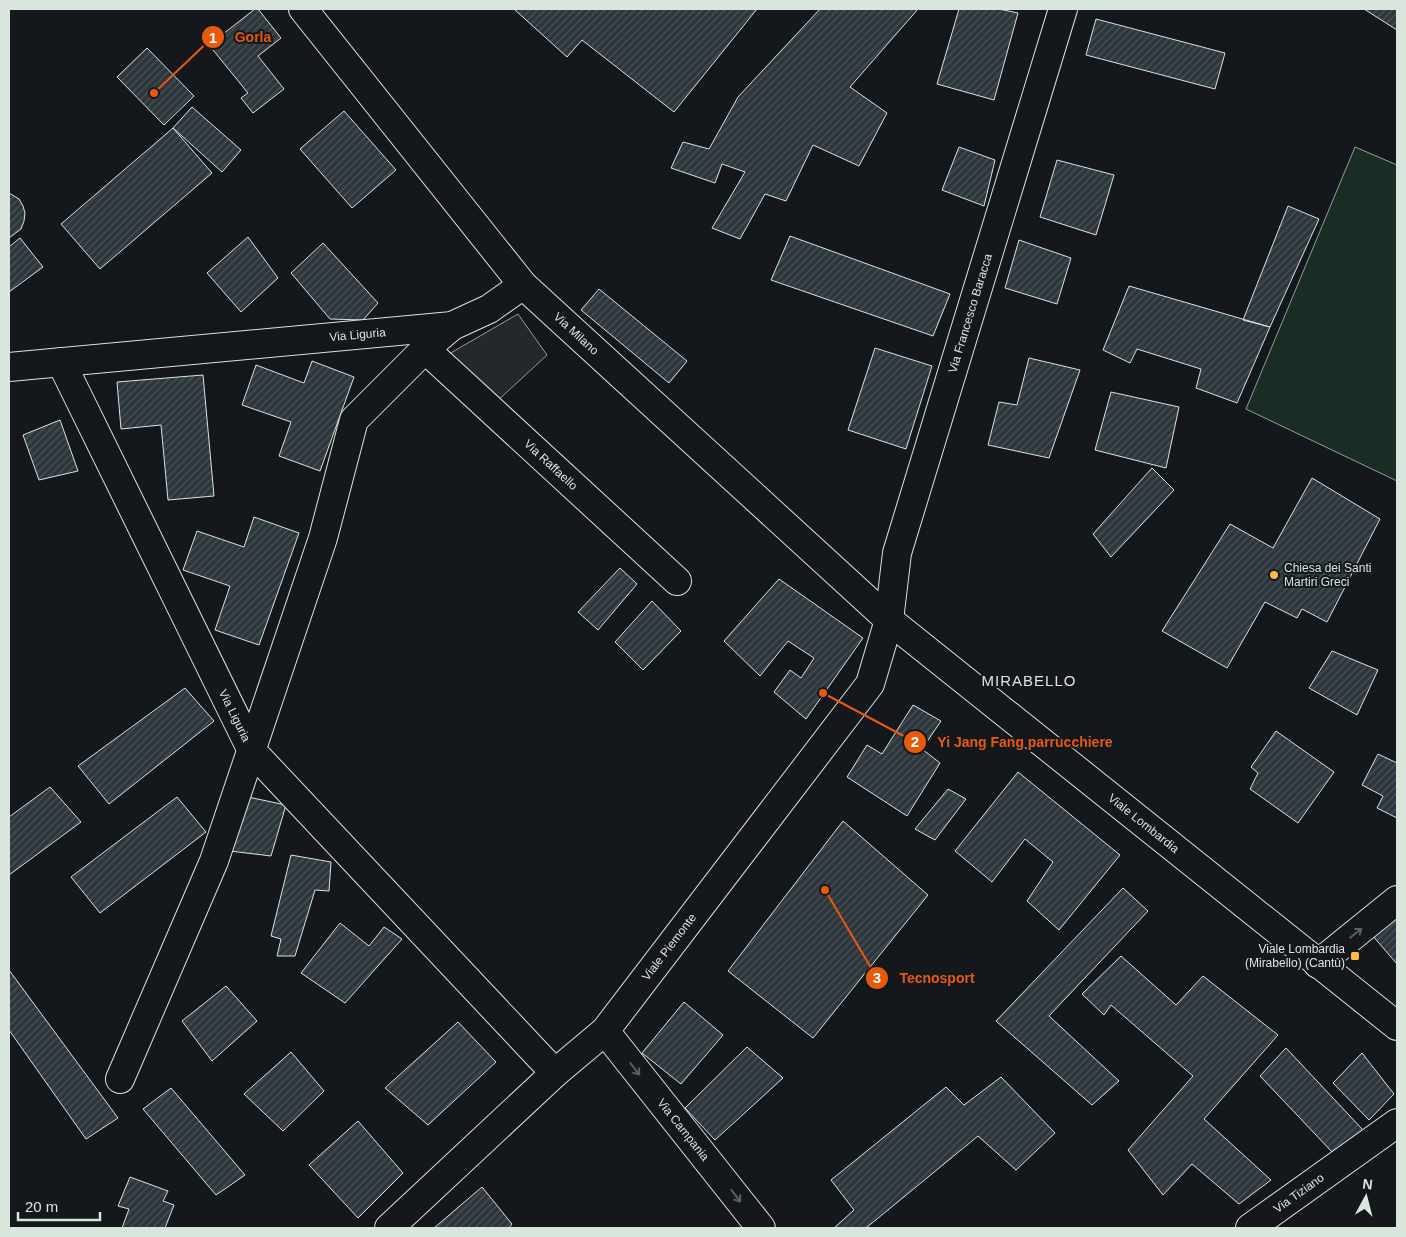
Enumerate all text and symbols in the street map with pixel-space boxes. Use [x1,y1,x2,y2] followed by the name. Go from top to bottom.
[200,23,282,52] callout: Gorla
[209,29,217,46] text: 1
[235,29,271,45] text: Gorla
[945,252,995,375] street label: Via Francesco Baracca
[551,310,602,358] street label: Via Milano
[329,325,387,344] street label: Via Liguria
[521,437,581,493] street label: Via Raffaello
[1284,561,1371,589] place label: Chiesa dei Santi Martiri Greci
[1268,569,1280,581] marker: Chiesa dei Santi Martiri Greci
[982,672,1076,689] district label: MIRABELLO
[216,687,254,744] street label: Via Liguria
[902,728,1123,757] callout: Yi Jang Fang parrucchiere
[911,733,919,750] text: 2
[937,734,1113,750] text: Yi Jang Fang parrucchiere
[1105,791,1182,856] street label: Viale Lombardia
[639,911,699,983] street label: Viale Piemonte
[1349,928,1362,939] one-way arrow
[1245,942,1345,970] place label: Viale Lombardia (Mirabello) (Cantù)
[1349,950,1361,962] marker: Viale Lombardia (Mirabello) (Cantù)
[864,963,985,992] callout: Tecnosport
[873,969,881,986] text: 3
[899,970,975,986] text: Tecnosport
[630,1062,640,1076] one-way arrow
[654,1096,712,1164] street label: Via Campania
[1271,1170,1327,1216] street label: Via Tiziano
[1341,1172,1391,1222] north arrow
[1362,1176,1374,1193] text: N
[731,1189,741,1203] one-way arrow
[18,1190,100,1222] scale bar
[25,1198,58,1215] text: 20 m

